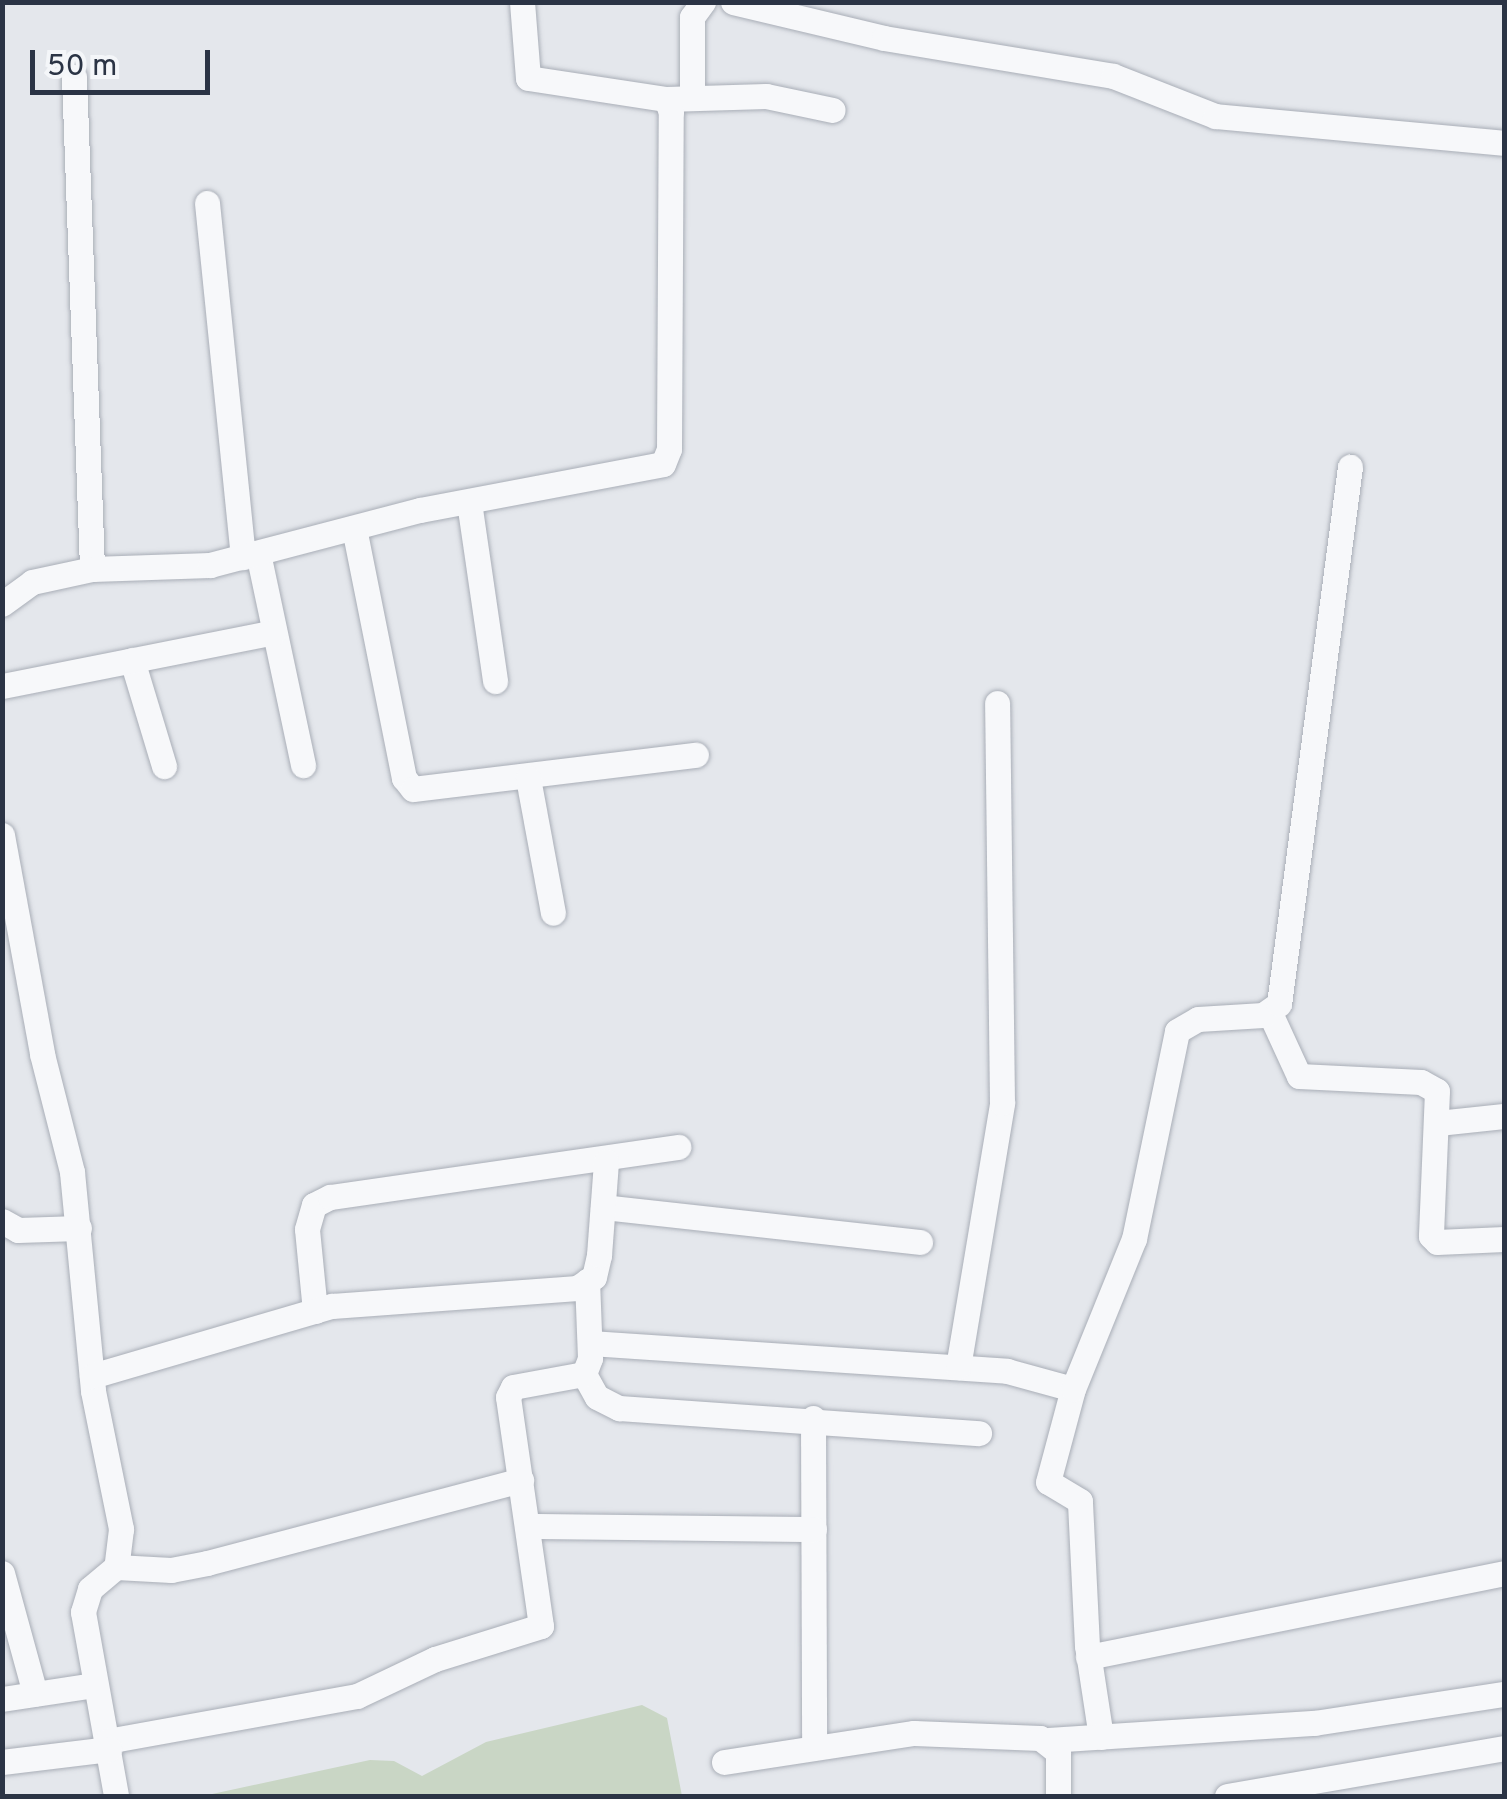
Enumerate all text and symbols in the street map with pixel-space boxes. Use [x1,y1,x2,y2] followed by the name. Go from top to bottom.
[35,30,215,92] scale bar
[47,49,117,86] text: 50 m

